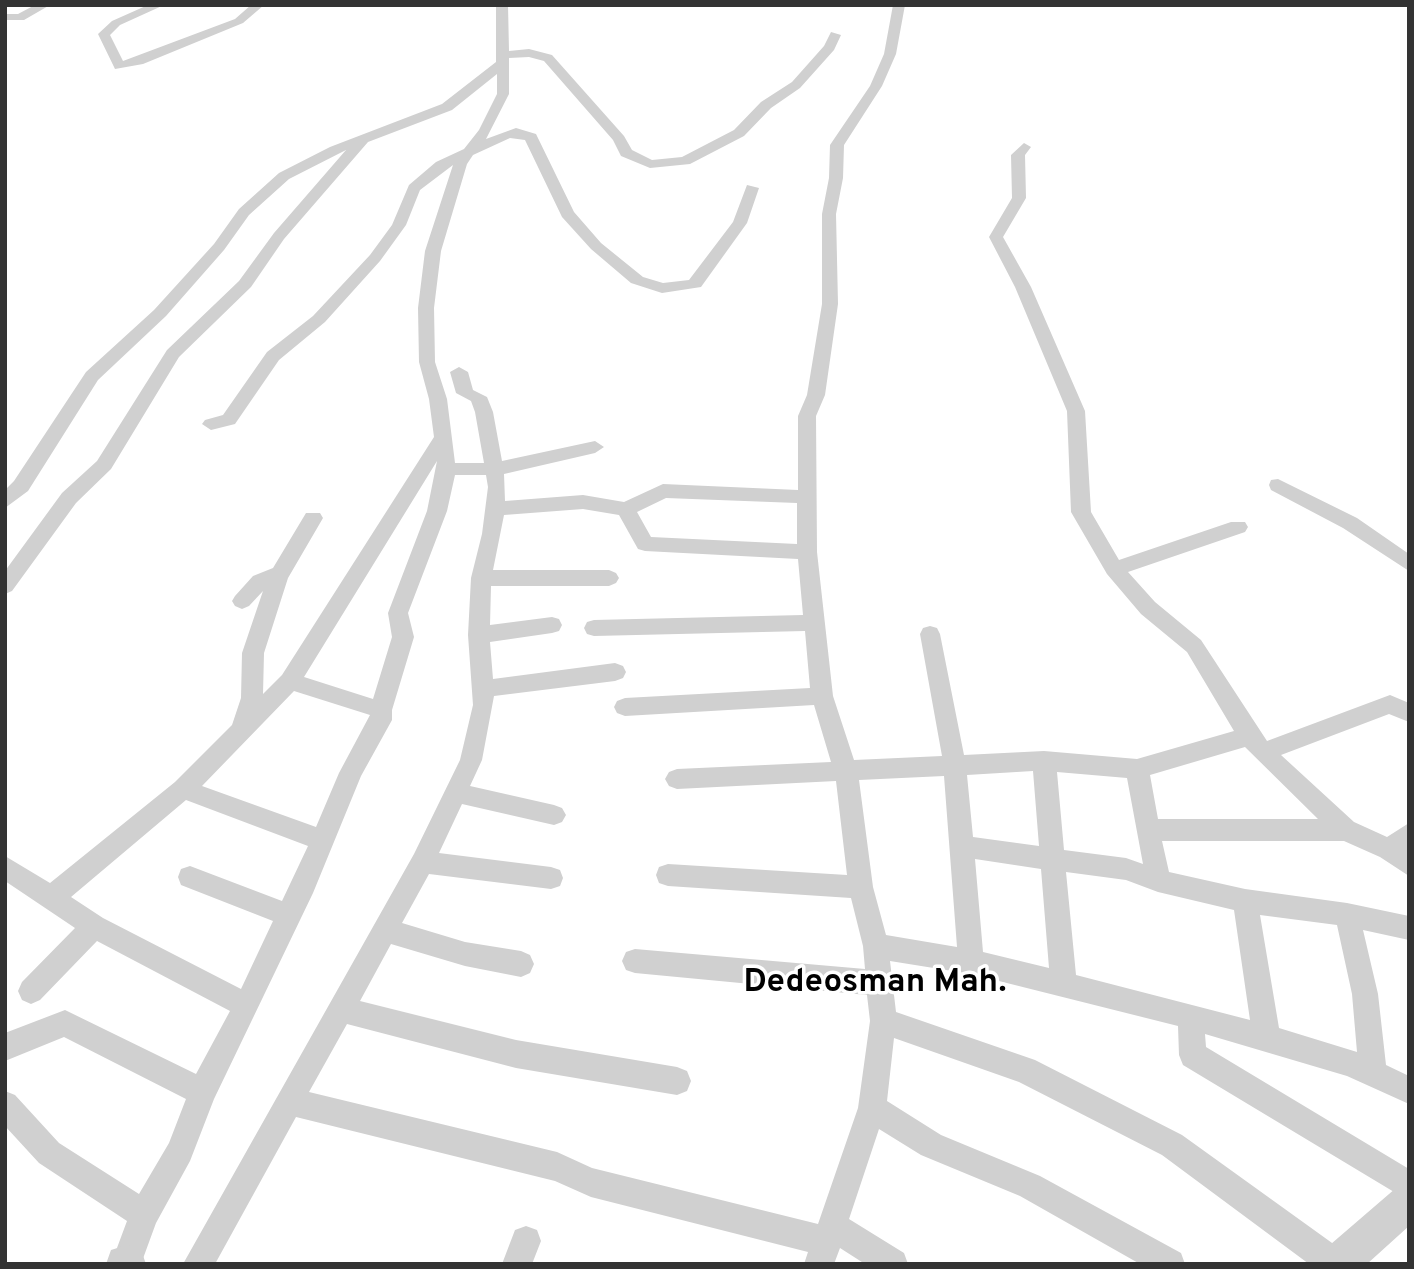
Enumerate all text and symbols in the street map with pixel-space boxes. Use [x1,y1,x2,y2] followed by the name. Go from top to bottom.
[744,964,1006,1004] district label: Dedeosman Mah.

